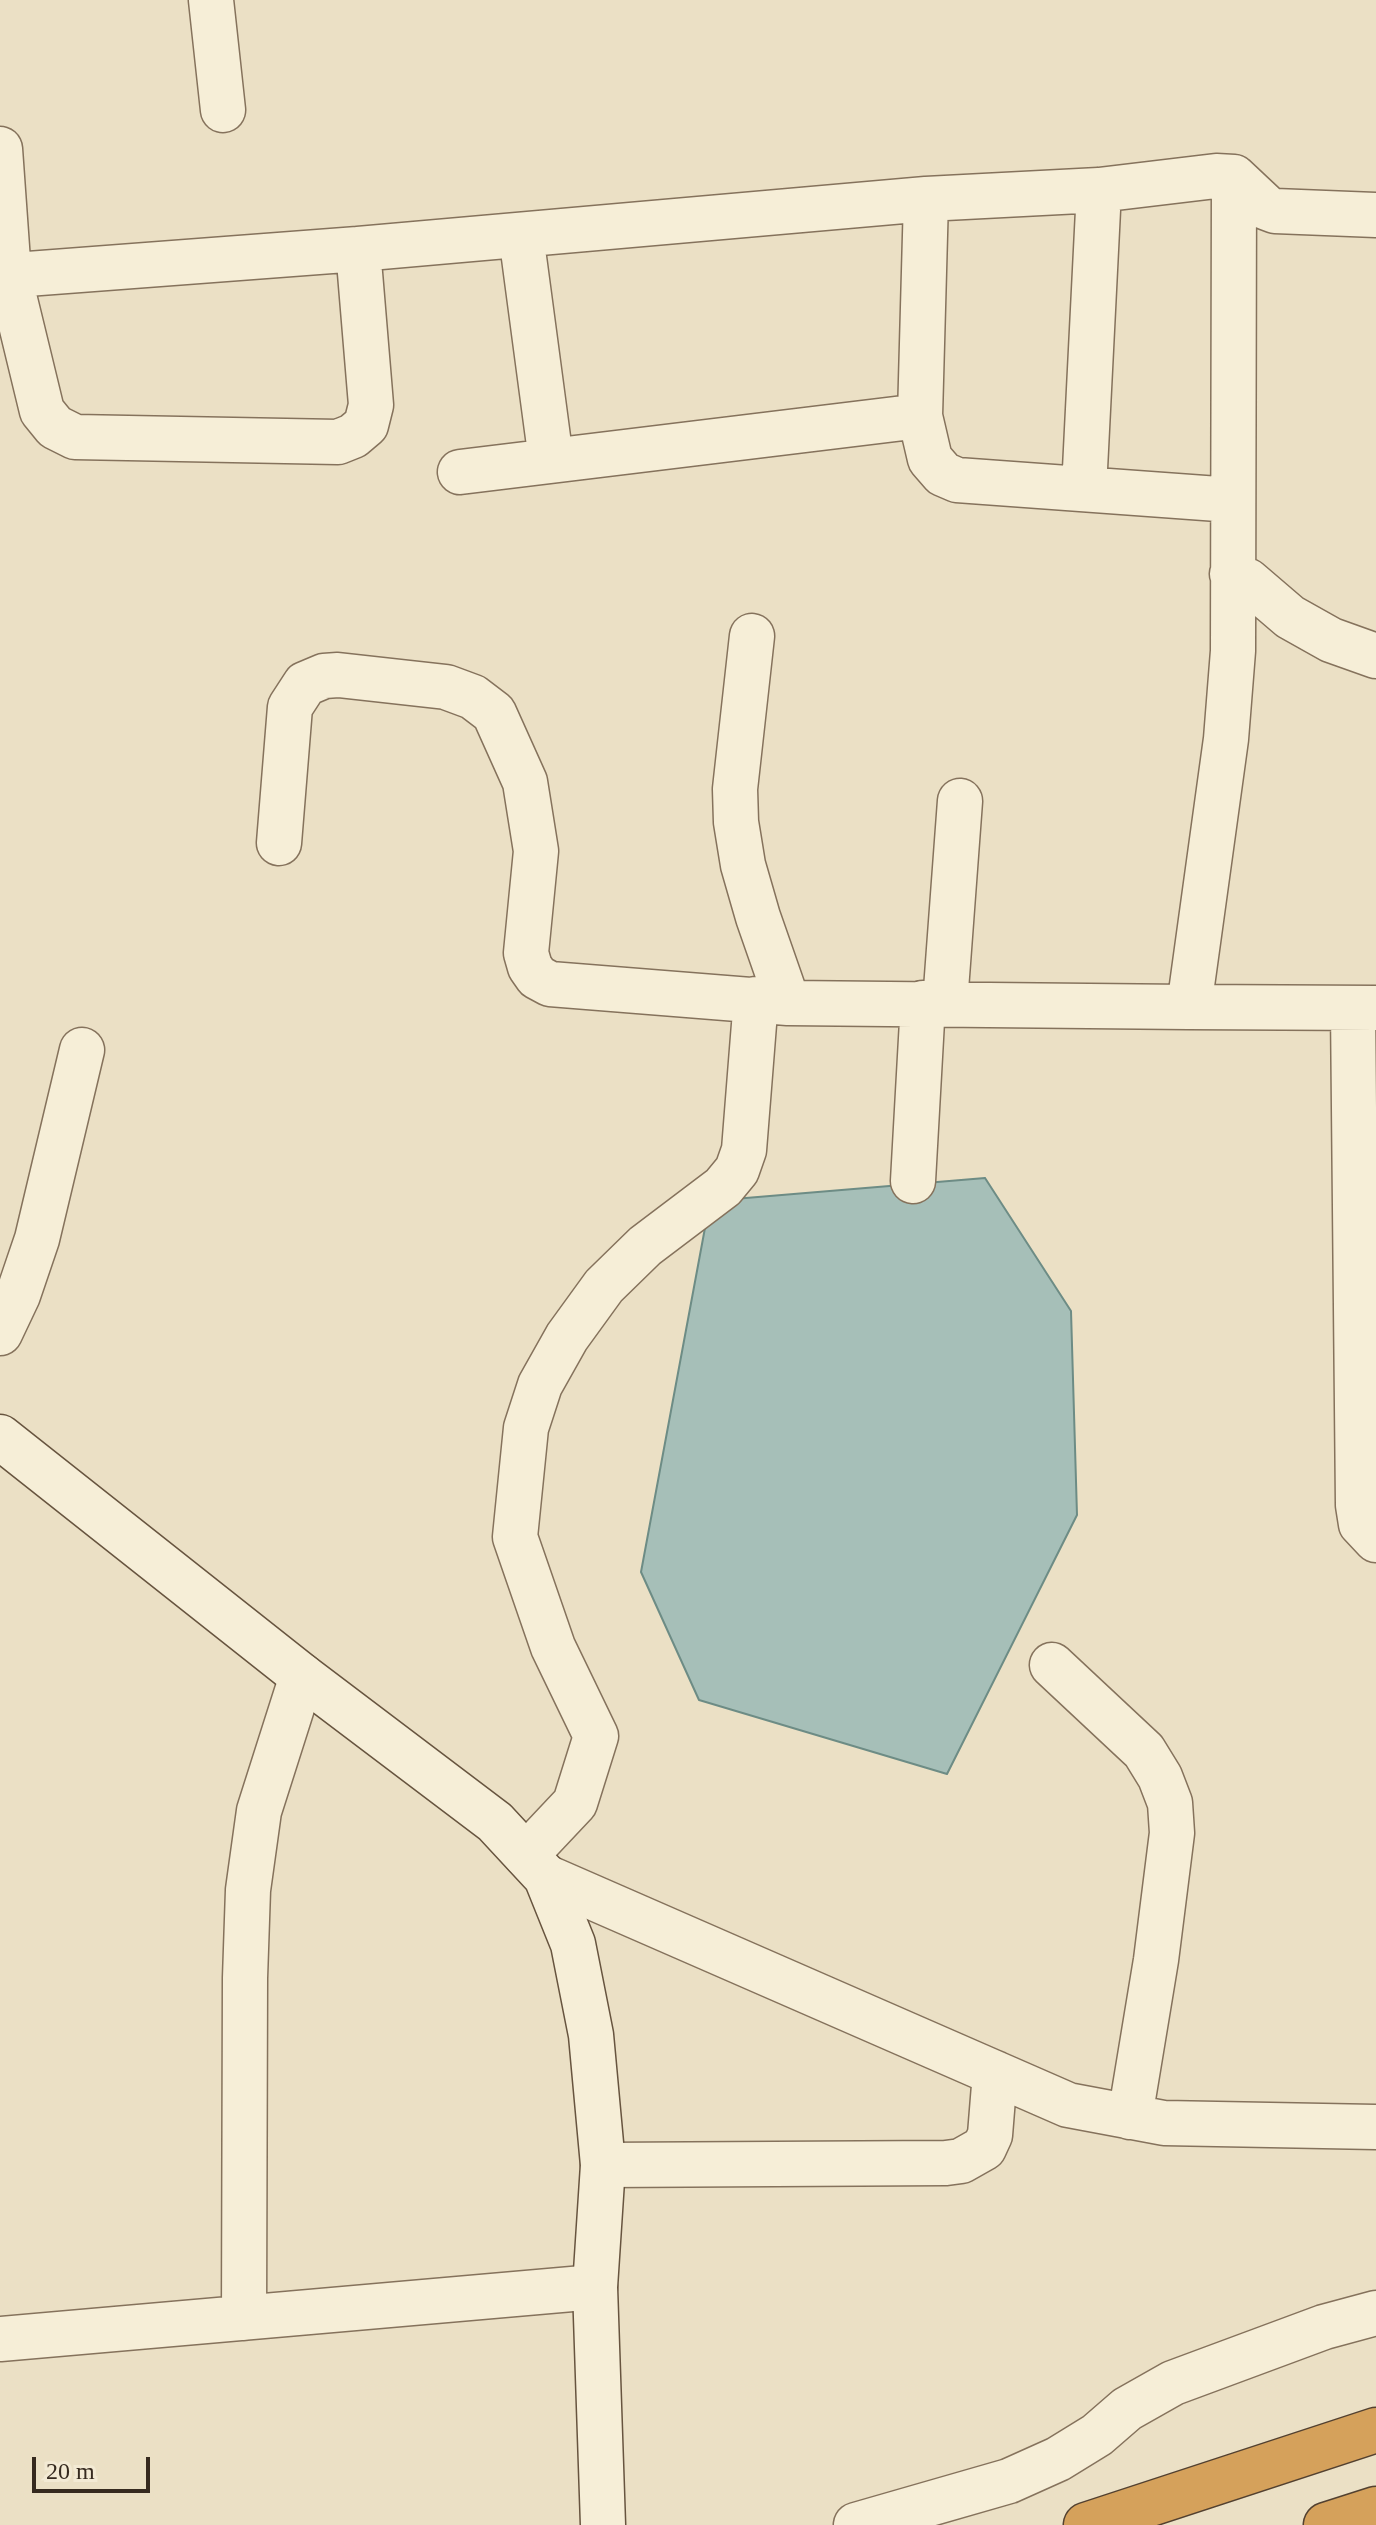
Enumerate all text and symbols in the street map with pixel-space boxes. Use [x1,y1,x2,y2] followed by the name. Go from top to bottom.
[36,2441,154,2491] scale bar
[46,2458,95,2484] text: 20 m

